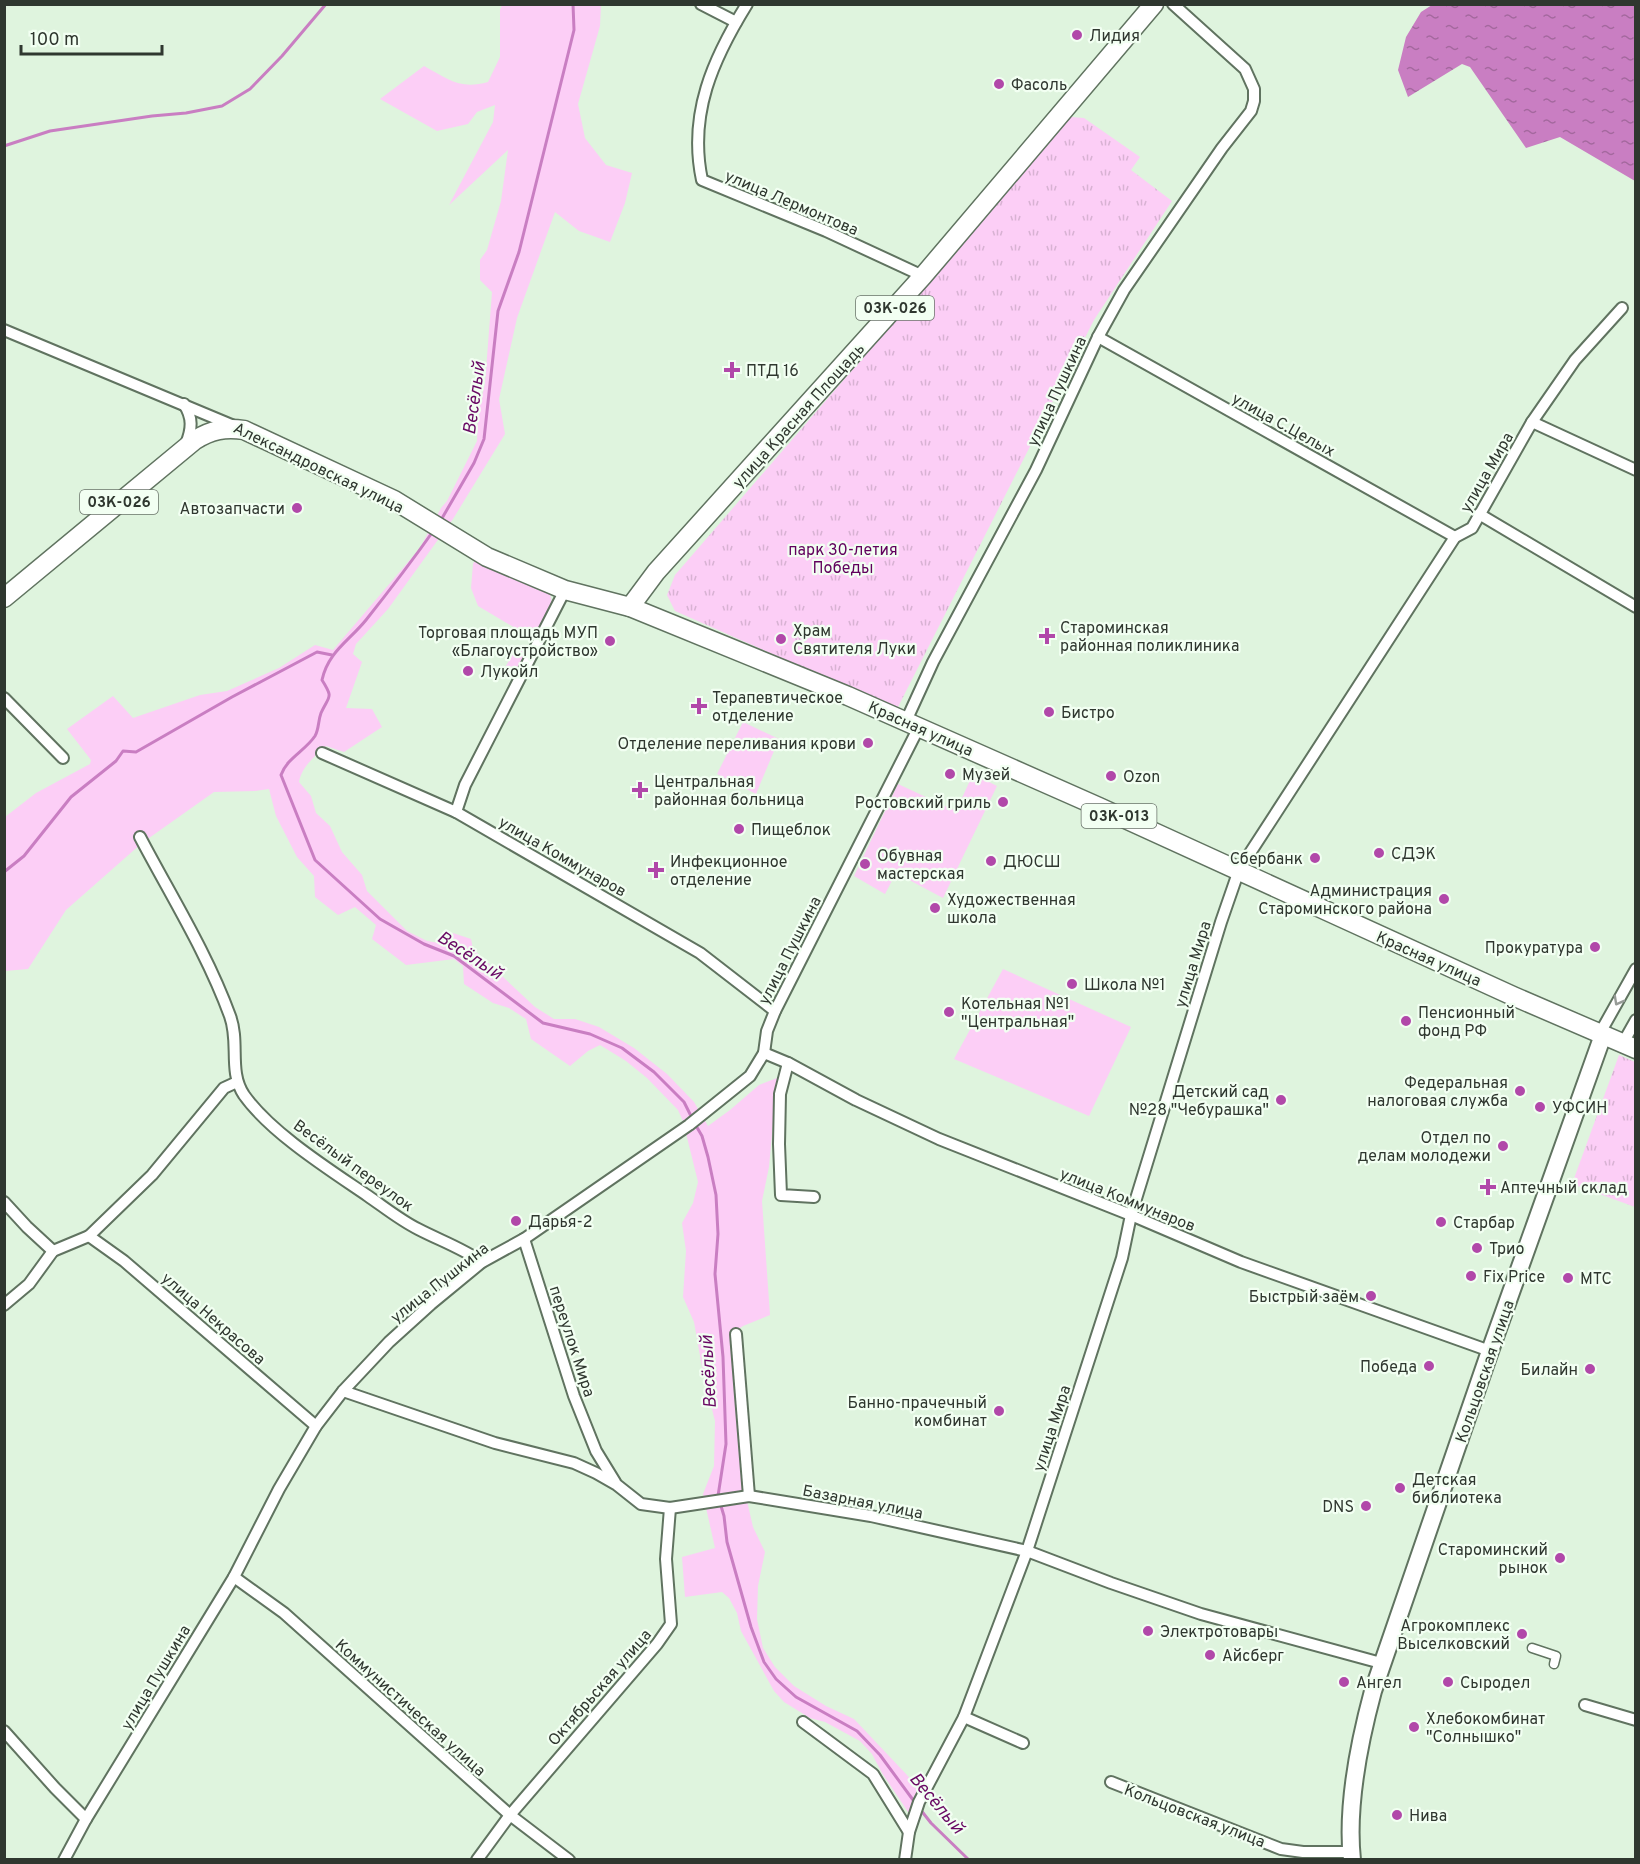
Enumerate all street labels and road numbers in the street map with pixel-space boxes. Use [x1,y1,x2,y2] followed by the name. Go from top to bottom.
[721,167,861,241] street label: улица Лермонтова
[856,296,934,320] road number: 03К-026
[1024,334,1092,450] street label: улица Пушкина
[729,340,870,493] street label: улица Красная Площадь
[1228,389,1338,462] street label: улица С.Целых
[230,419,407,519] street label: Александровская улица
[1457,429,1519,517] street label: улица Мира
[80,490,158,514] road number: 03К-026
[864,698,976,762] street label: Красная улица
[1082,804,1156,828] road number: 03К-013
[494,813,630,903] street label: улица Коммунаров
[755,893,827,1009] street label: улица Пушкина
[1171,919,1217,1010] street label: улица Мира
[1372,928,1484,992] street label: Красная улица
[289,1116,417,1217] street label: Весёлый переулок
[1057,1165,1198,1237] street label: улица Коммунаров
[387,1239,493,1328] street label: улица Пушкина
[157,1269,269,1370] street label: улица Некрасова
[544,1283,599,1400] street label: переулок Мира
[1452,1298,1520,1446] street label: Кольцовская улица
[1030,1383,1076,1474] street label: улица Мира
[801,1481,925,1524] street label: Базарная улица
[117,1622,196,1734] street label: улица Пушкина
[544,1626,657,1751] street label: Октябрьская улица
[330,1635,489,1781] street label: Коммунистическая улица
[1121,1781,1268,1853] street label: Кольцовская улица

